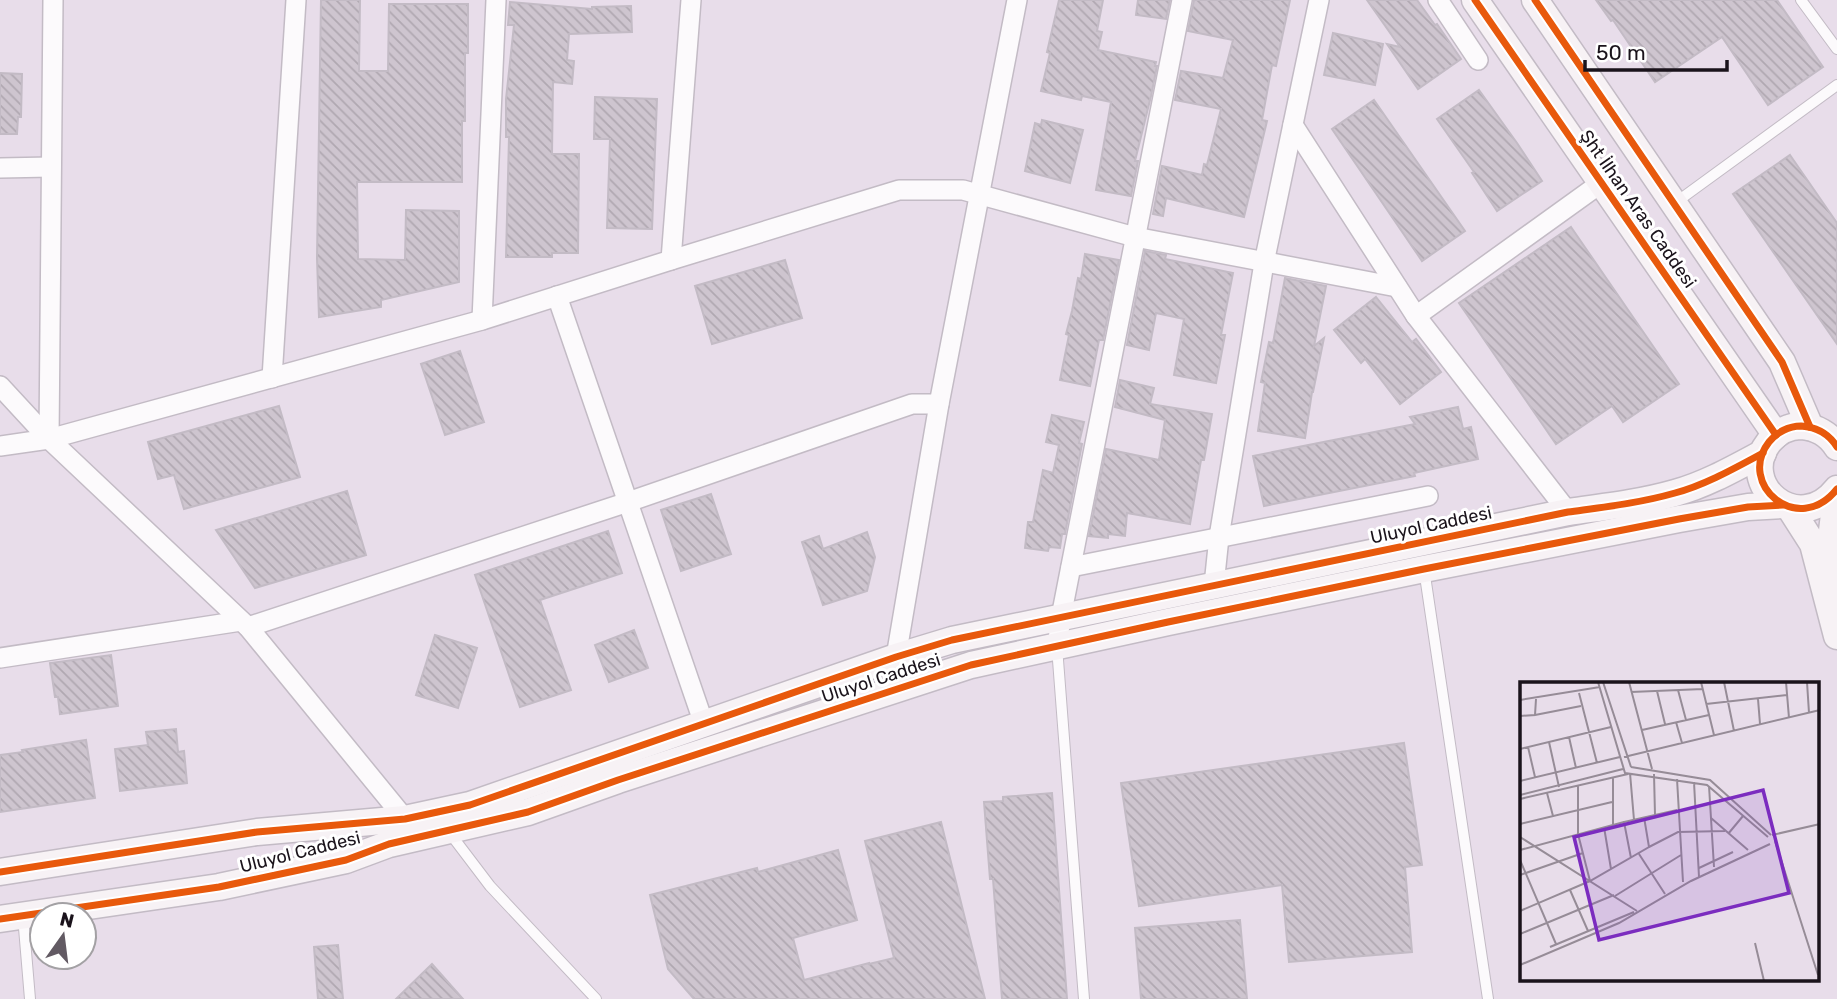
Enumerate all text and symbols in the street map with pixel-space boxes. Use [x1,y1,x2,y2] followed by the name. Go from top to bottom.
[1585,28,1727,72] scale bar
[1596,40,1646,65] text: 50 m
[1575,126,1701,292] street label: Şht İlhan Aras Caddesi
[1368,501,1494,549] street label: Uluyol Caddesi
[819,648,943,708] street label: Uluyol Caddesi
[1520,682,1820,982] inset map
[237,826,363,878] street label: Uluyol Caddesi
[28,901,98,971] north arrow
[58,907,76,933] text: N

